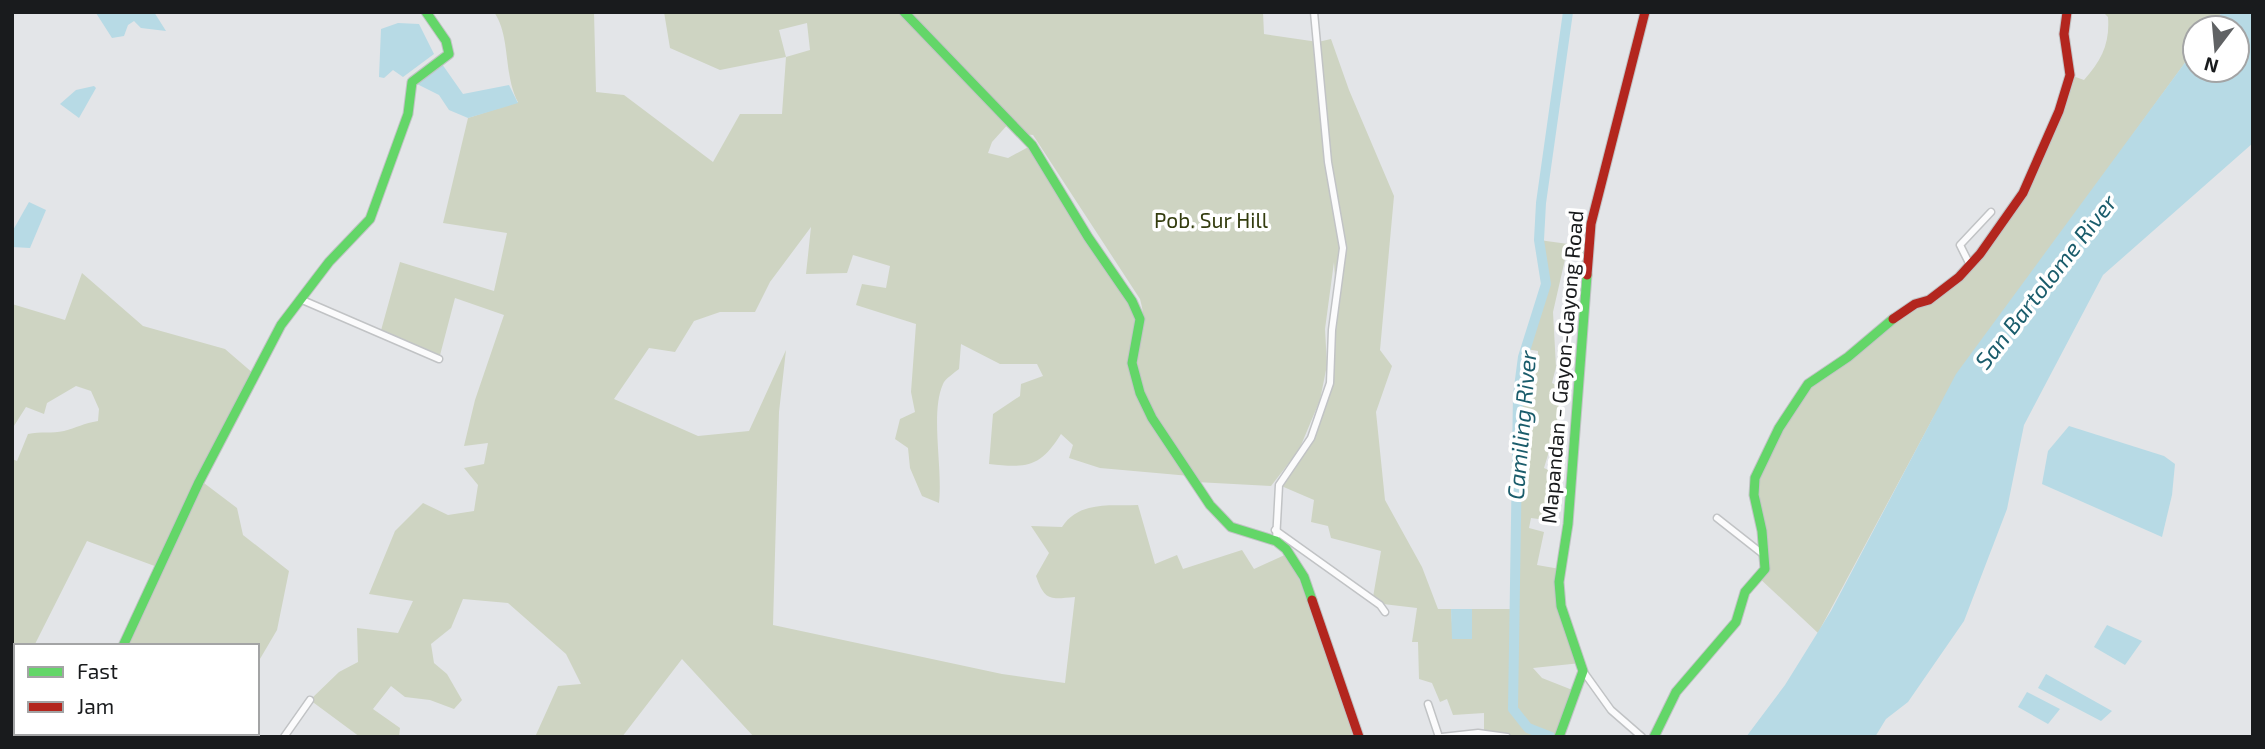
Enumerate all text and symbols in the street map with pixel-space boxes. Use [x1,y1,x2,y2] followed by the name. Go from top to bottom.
[2181,14,2251,84] north arrow
[2201,53,2221,79] text: N
[1968,188,2122,374] water label: San Bartolome River
[1154,207,1269,232] park label: Pob. Sur Hill
[1535,209,1588,524] street label: Mapandan - Gayon-Gayong Road
[1501,348,1542,501] water label: Camiling River
[14,644,259,735] legend
[77,658,118,683] text: Fast
[77,693,114,718] text: Jam

